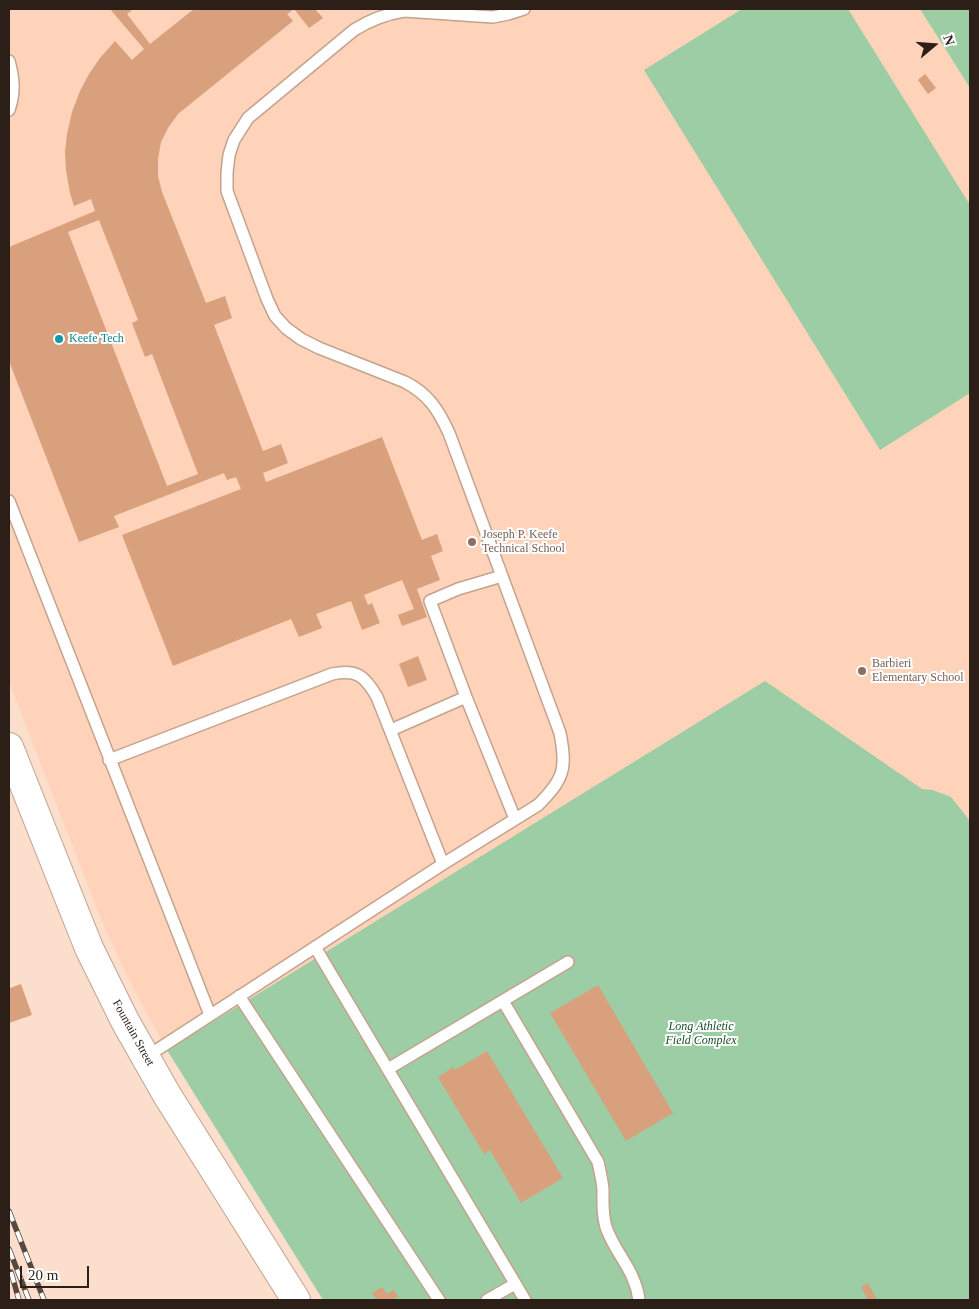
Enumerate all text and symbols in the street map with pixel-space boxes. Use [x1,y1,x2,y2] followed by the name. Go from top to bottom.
[909,20,959,70] north arrow
[940,33,957,47] text: N
[69,332,124,346] place label: Keefe Tech
[53,333,65,345] marker: Keefe Tech
[482,528,565,556] place label: Joseph P. Keefe Technical School
[466,536,478,548] marker: Joseph P. Keefe Technical School
[872,657,964,685] place label: Barbieri Elementary School
[856,665,868,677] marker: Barbieri Elementary School
[109,997,157,1069] street label: Fountain Street
[666,1020,736,1048] park label: Long Athletic Field Complex
[22,1256,91,1288] scale bar
[28,1267,58,1283] text: 20 m

